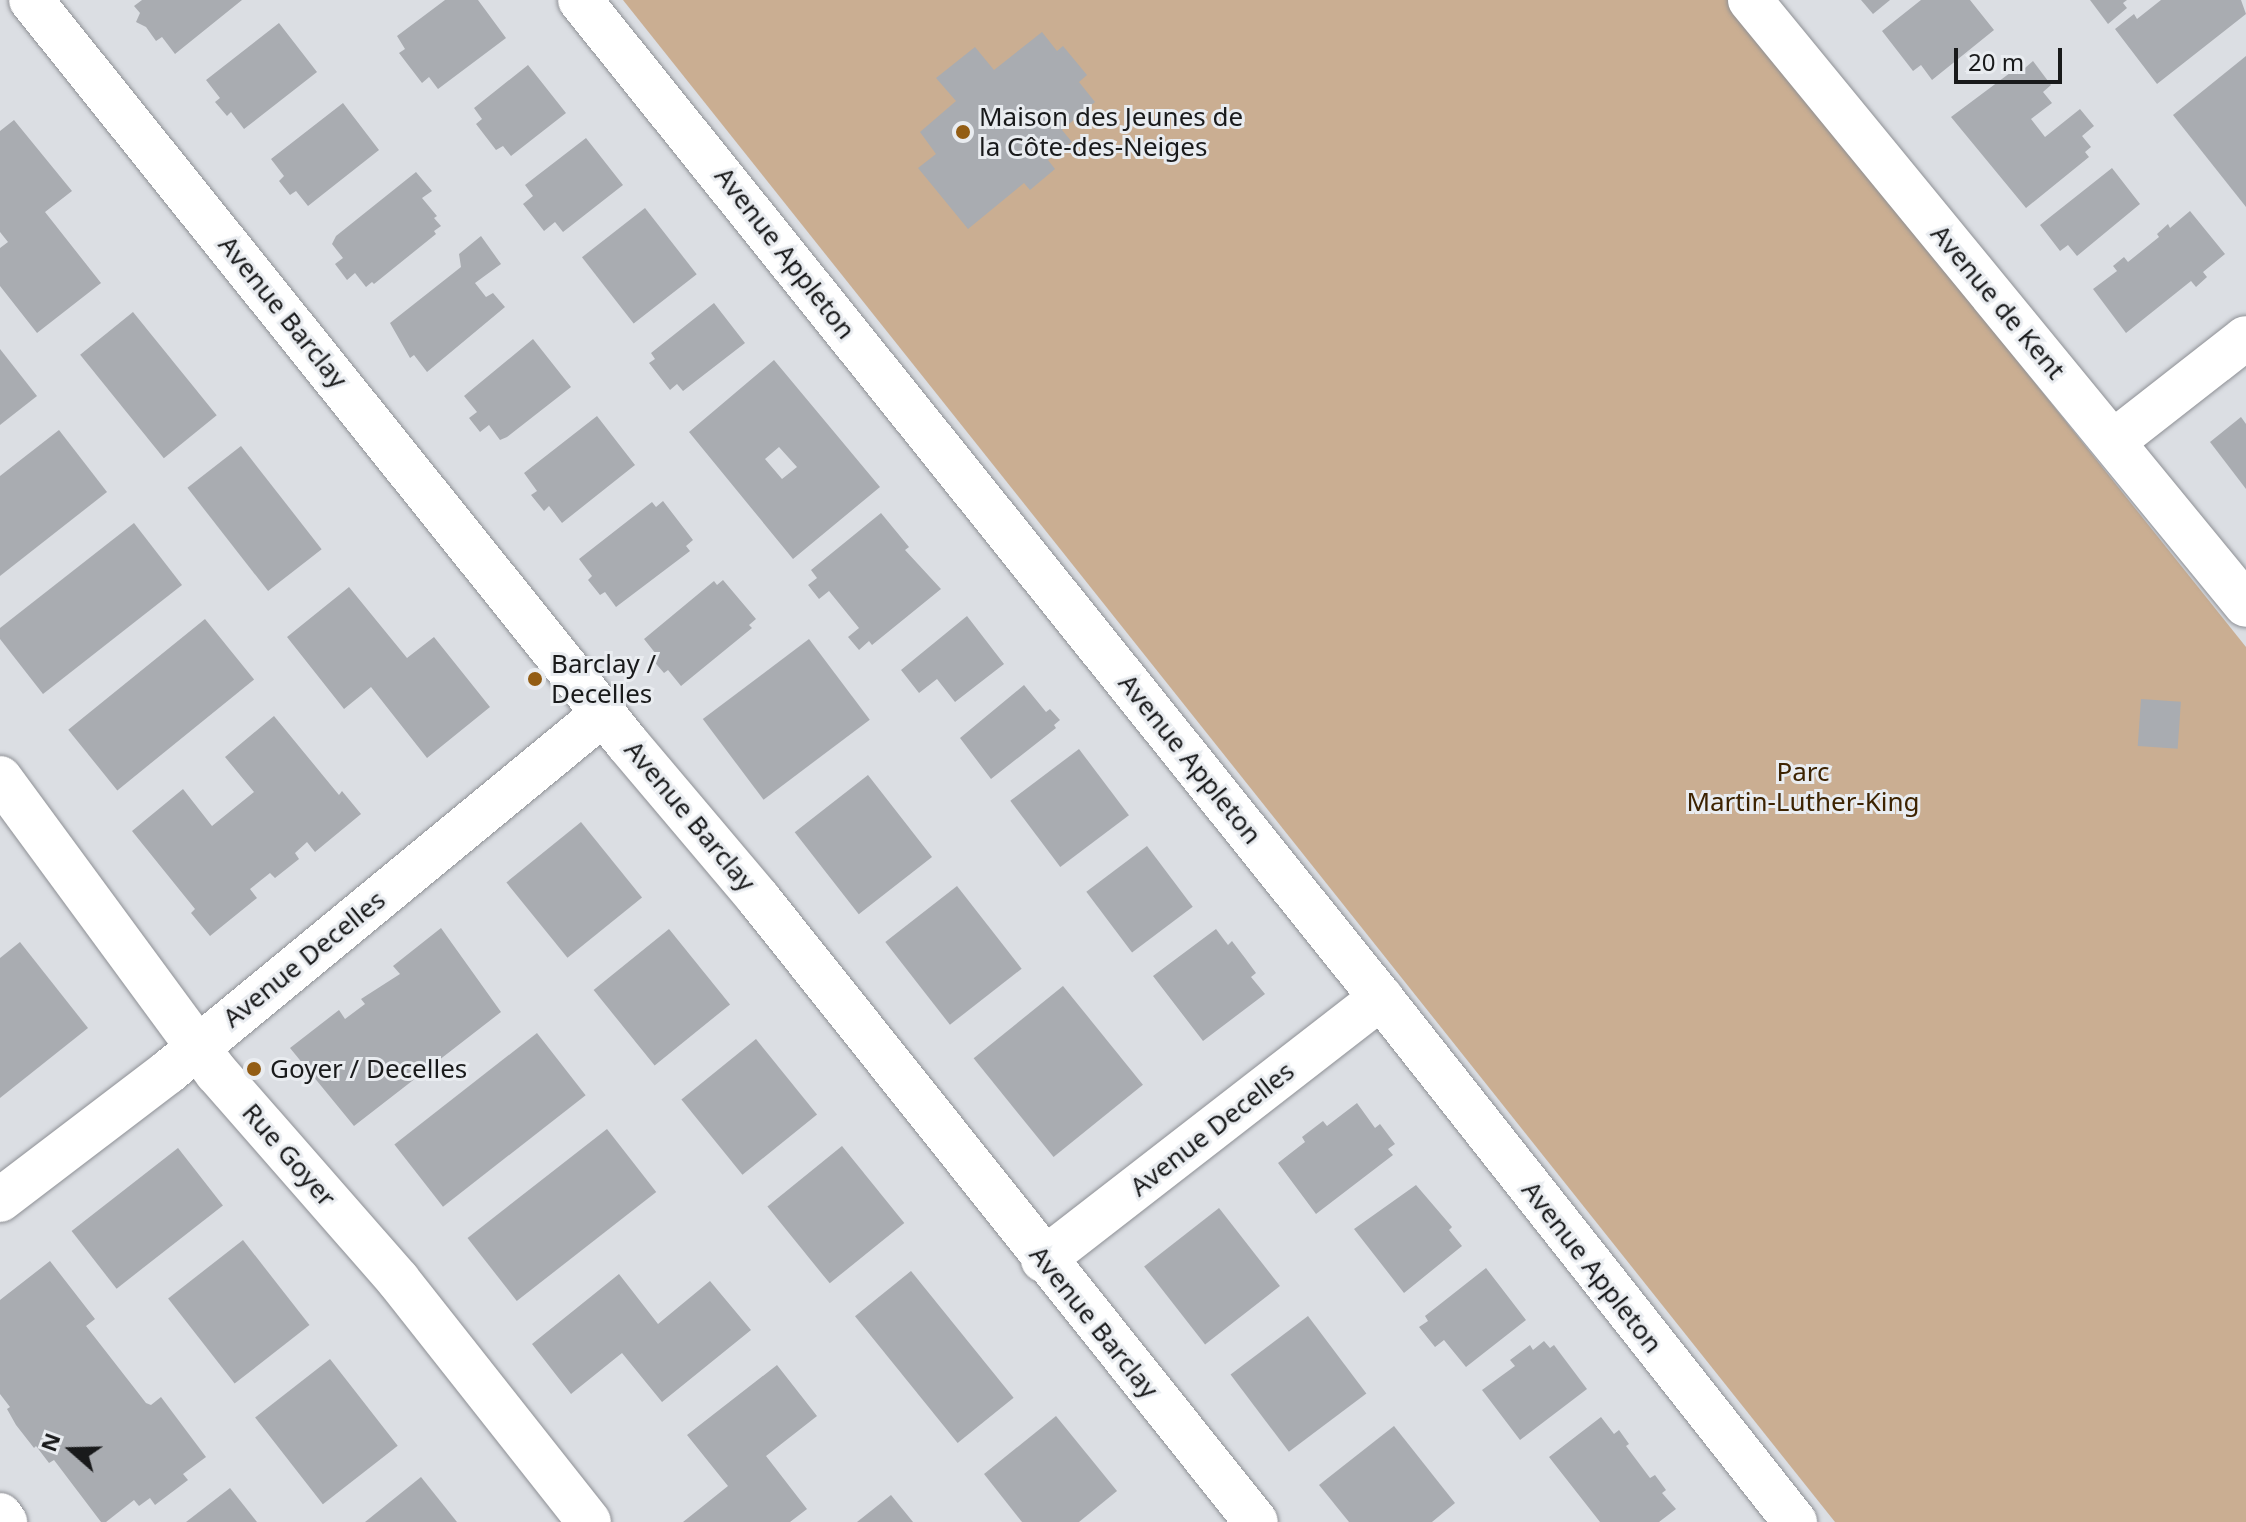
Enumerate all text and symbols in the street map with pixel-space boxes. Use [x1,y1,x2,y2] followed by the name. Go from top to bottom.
[1958,32,2066,82] scale bar
[1968,45,2024,78] text: 20 m
[979,101,1243,162] place label: Maison des Jeunes de la Côte-des-Neiges
[954,123,972,141] marker: Maison des Jeunes de la Côte-des-Neiges
[708,161,862,345] street label: Avenue Appleton
[1924,219,2072,385] street label: Avenue de Kent
[212,230,354,394] street label: Avenue Barclay
[551,648,656,710] place label: Barclay / Decelles
[1112,668,1268,850] street label: Avenue Appleton
[526,670,544,688] marker: Barclay / Decelles
[618,734,762,898] street label: Avenue Barclay
[1686,756,1920,818] park label: Parc Martin-Luther-King
[217,884,391,1034] street label: Avenue Decelles
[270,1053,467,1085] place label: Goyer / Decelles
[1124,1055,1300,1203] street label: Avenue Decelles
[245,1060,263,1078] marker: Goyer / Decelles
[236,1097,342,1213] street label: Rue Goyer
[1515,1175,1669,1359] street label: Avenue Appleton
[1023,1240,1165,1404] street label: Avenue Barclay
[32,1410,112,1490] north arrow
[32,1428,67,1455] text: N

